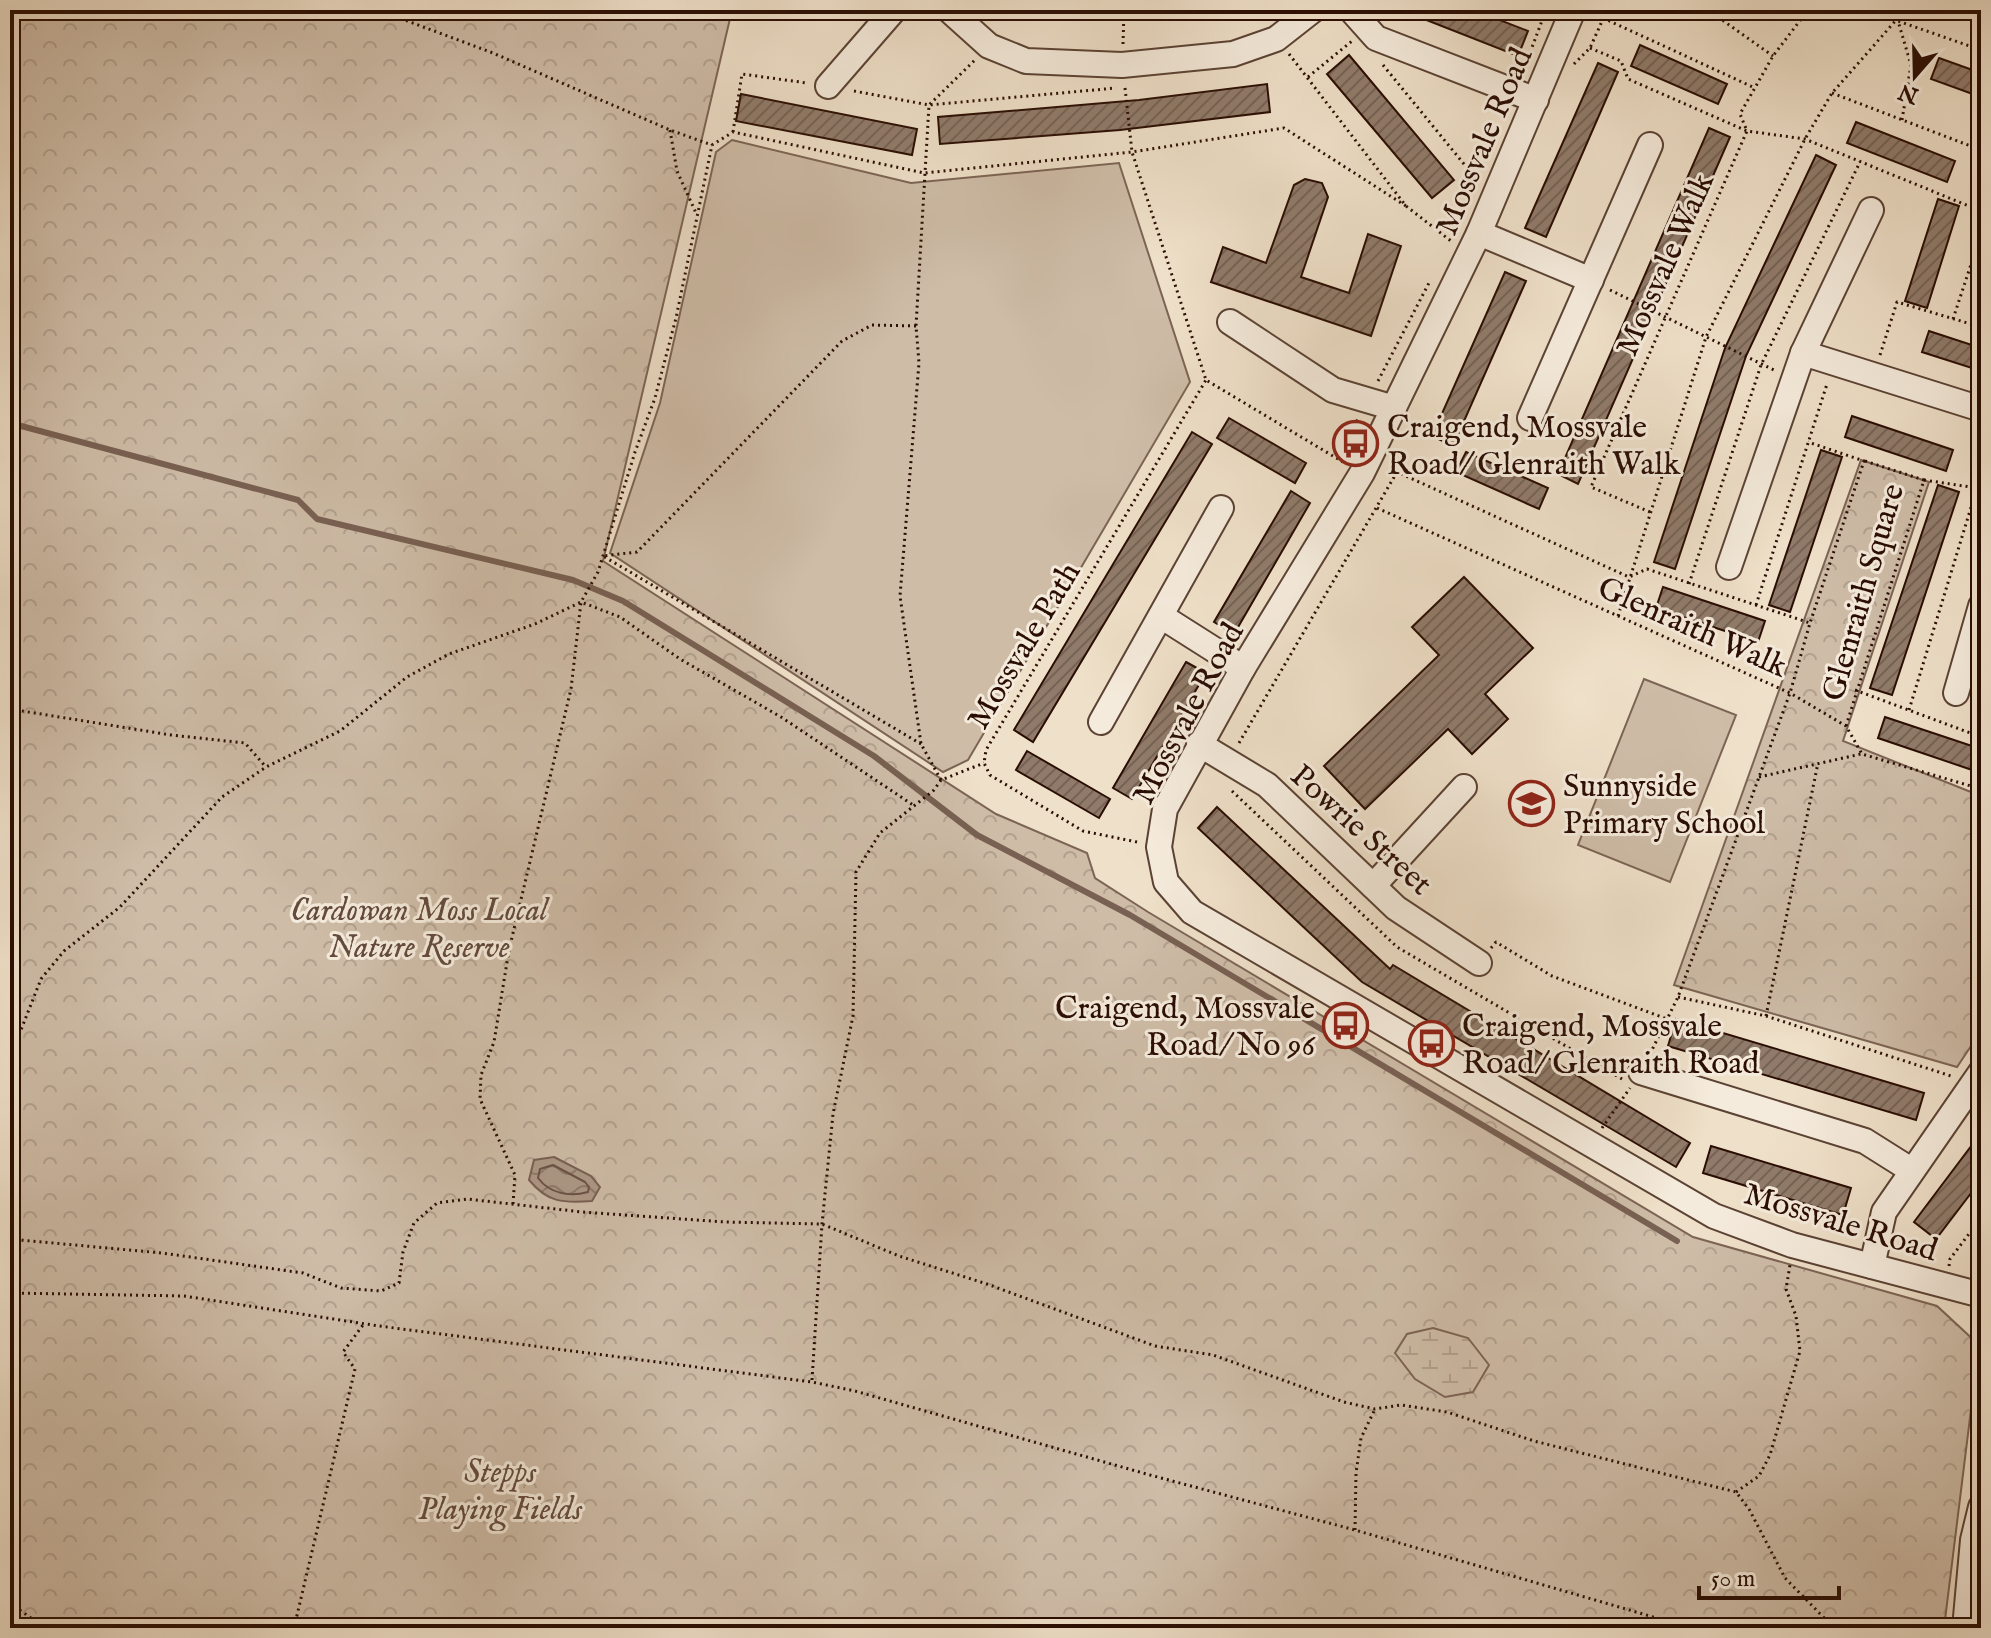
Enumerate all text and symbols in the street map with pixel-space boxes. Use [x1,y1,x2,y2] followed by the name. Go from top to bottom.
[1875,36,1955,116] north arrow
[1427,41,1544,242] street label: Mossvale Road
[1895,77,1924,110] text: N
[1608,166,1725,363] street label: Mossvale Walk
[1387,408,1681,486] place label: Craigend, Mossvale Road/ Glenraith Walk
[1332,420,1380,468] bus stop icon: Craigend, Mossvale Road/ Glenraith Walk
[1814,479,1915,706] street label: Glenraith Square
[959,555,1091,737] street label: Mossvale Path
[1591,568,1794,689] street label: Glenraith Walk
[1124,615,1255,812] street label: Mossvale Road
[1281,756,1440,905] street label: Powrie Street
[1563,767,1765,845] place label: Sunnyside Primary School
[1508,779,1556,827] school or university icon: Sunnyside Primary School
[290,891,550,969] park label: Cardowan Moss Local Nature Reserve
[1055,989,1316,1067] place label: Craigend, Mossvale Road/ No 96
[1322,1001,1370,1049] bus stop icon: Craigend, Mossvale Road/ No 96
[1462,1007,1760,1085] place label: Craigend, Mossvale Road/ Glenraith Road
[1407,1019,1455,1067] bus stop icon: Craigend, Mossvale Road/ Glenraith Road
[1739,1175,1943,1273] street label: Mossvale Road
[418,1453,583,1531] park label: Stepps Playing Fields
[1699,1550,1839,1600] scale bar
[1711,1564,1755,1595] text: 50 m

